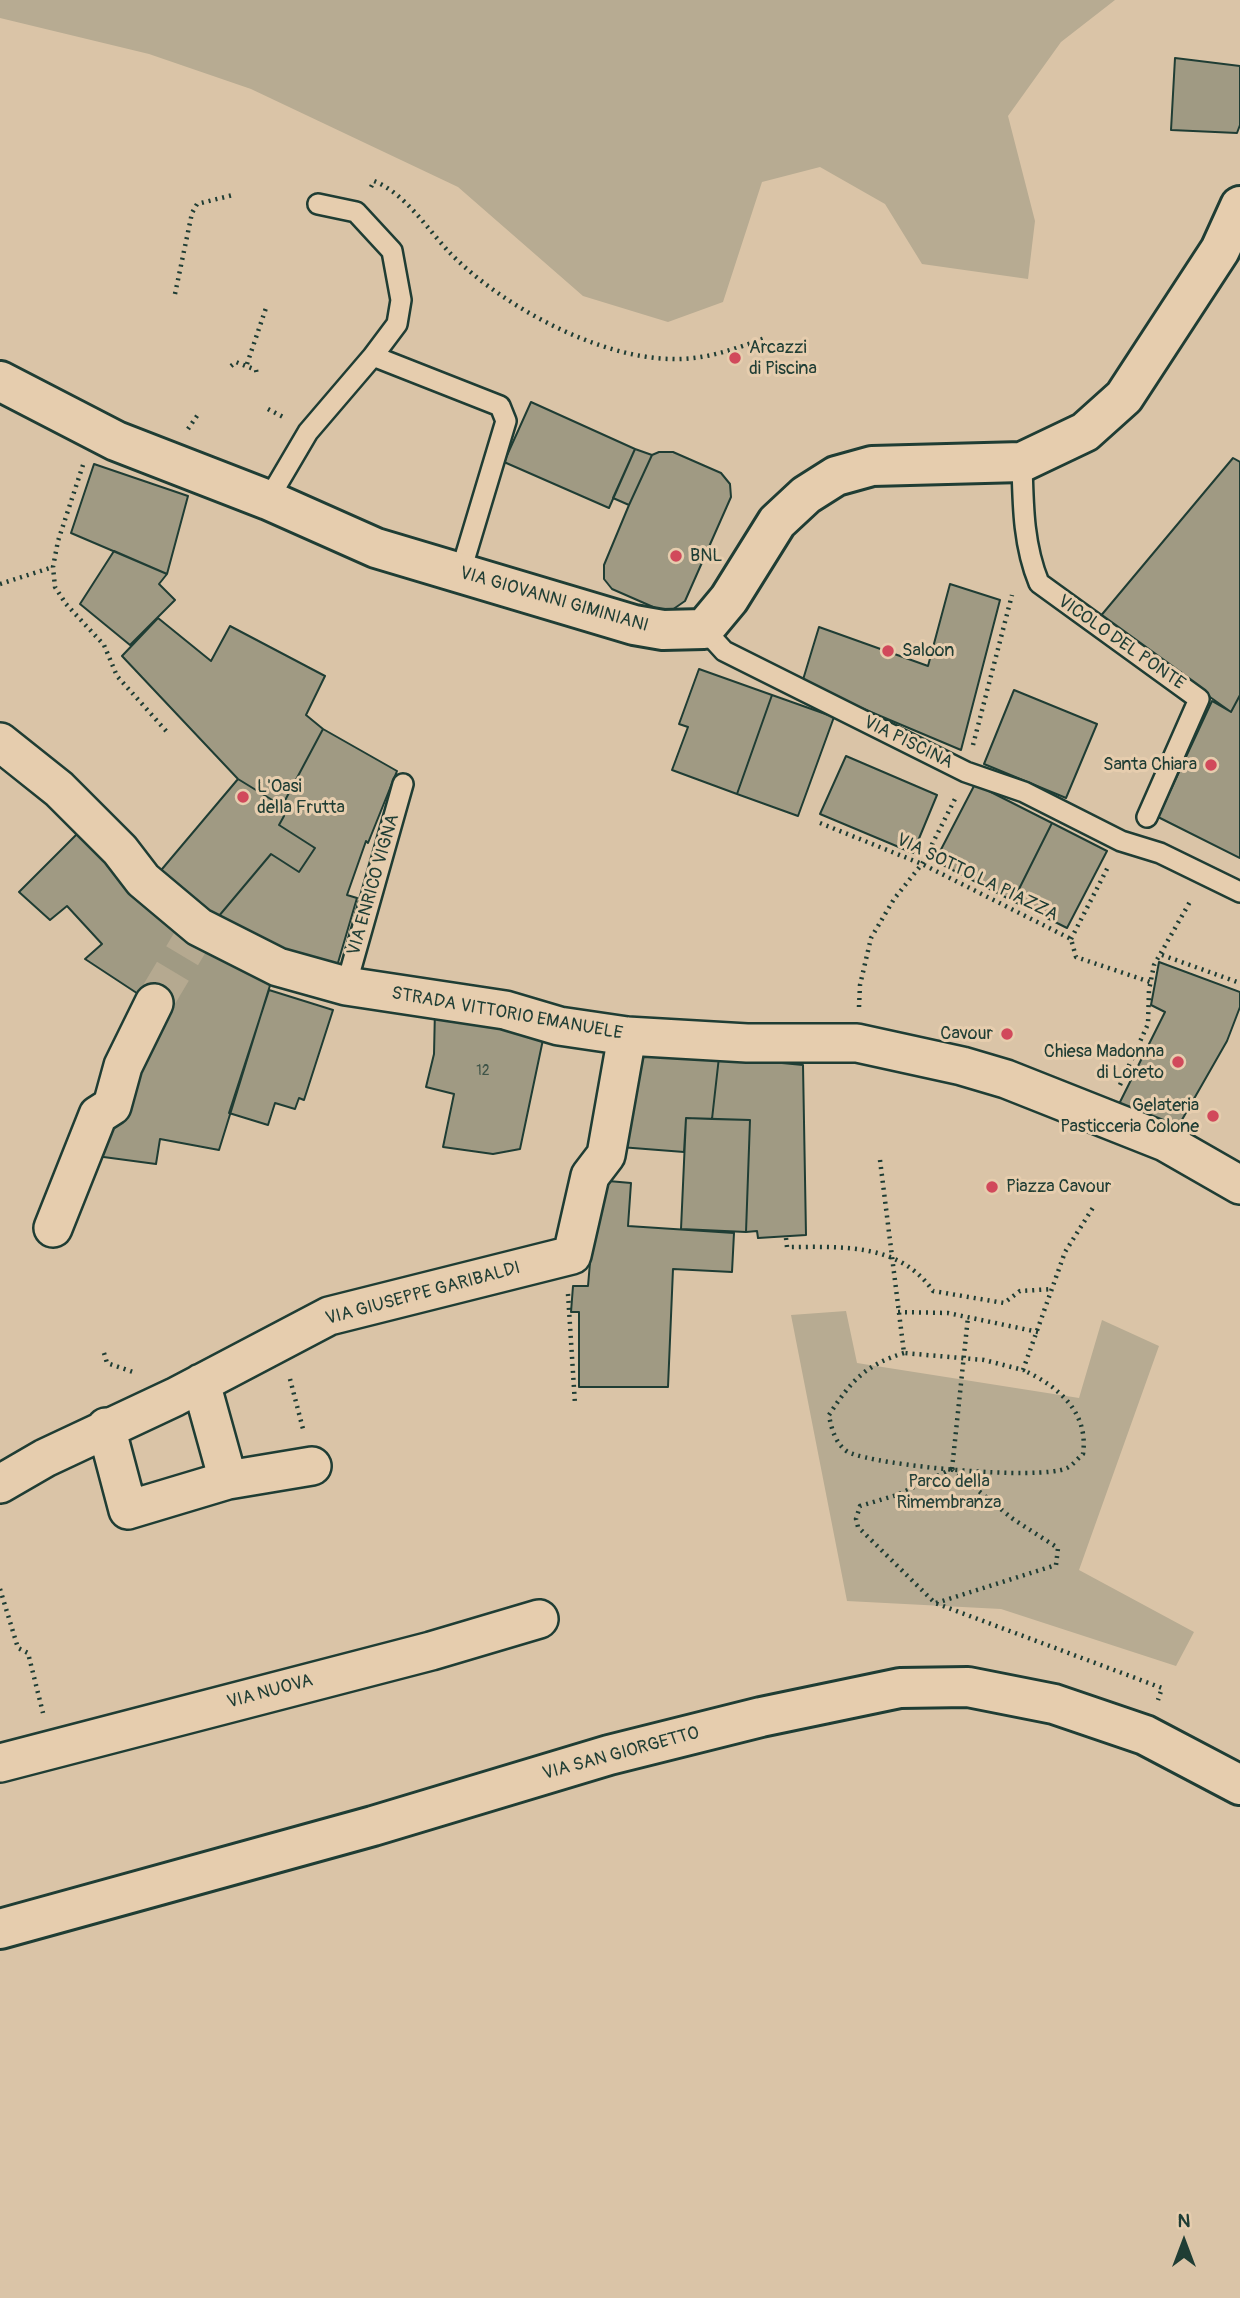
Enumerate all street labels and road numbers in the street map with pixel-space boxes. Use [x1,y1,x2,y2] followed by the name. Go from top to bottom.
[457,563,651,637] street label: VIA GIOVANNI GIMINIANI
[1053,591,1189,695] street label: VICOLO DEL PONTE
[860,712,956,774] street label: VIA PISCINA
[343,812,405,958] street label: VIA ENRICO VIGNA
[893,829,1061,927] street label: VIA SOTTO LA PIAZZA
[390,983,624,1045] street label: STRADA VITTORIO EMANUELE
[323,1258,523,1330] street label: VIA GIUSEPPE GARIBALDI
[225,1670,315,1714] street label: VIA NUOVA
[540,1723,702,1785] street label: VIA SAN GIORGETTO

